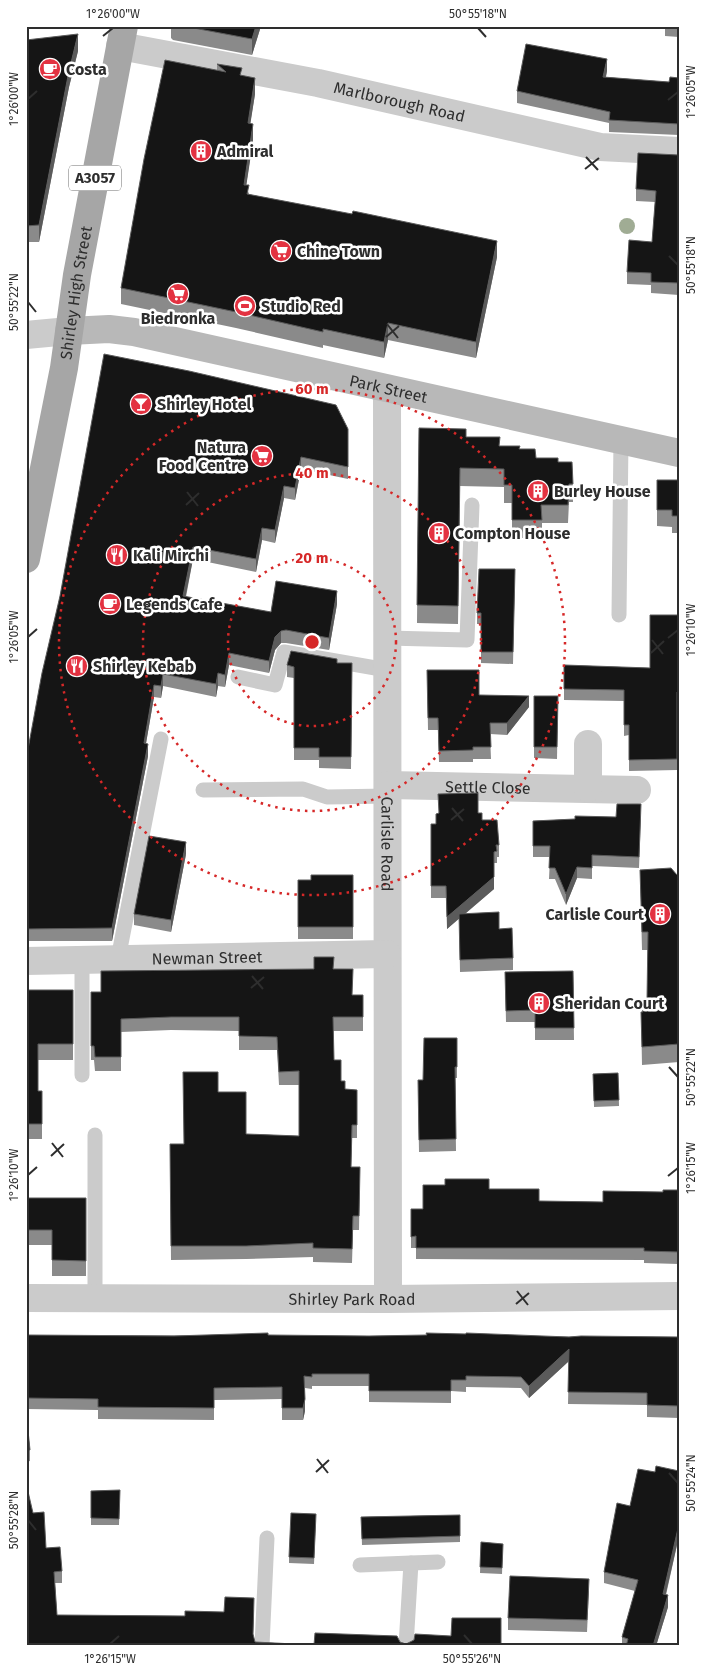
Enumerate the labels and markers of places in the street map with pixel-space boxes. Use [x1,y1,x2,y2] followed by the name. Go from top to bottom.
[38,57,62,81] cafe icon: Costa
[66,60,107,79] place label: Costa
[189,139,213,163] building icon: Admiral
[216,142,274,161] place label: Admiral
[269,239,293,263] supermarket icon: Chine Town
[297,242,380,261] place label: Chine Town
[166,282,190,306] supermarket icon: Biedronka
[233,294,257,318] sports icon: Studio Red
[261,297,341,316] place label: Studio Red
[141,309,216,328] place label: Biedronka
[129,392,153,416] bar icon: Shirley Hotel
[157,395,251,414] place label: Shirley Hotel
[159,438,246,475] place label: Natura Food Centre
[250,444,274,468] supermarket icon: Natura Food Centre
[526,479,550,503] building icon: Burley House
[554,482,651,501] place label: Burley House
[427,521,451,545] building icon: Compton House
[455,524,570,543] place label: Compton House
[105,543,129,567] restaurant icon: Kali Mirchi
[133,546,209,565] place label: Kali Mirchi
[98,592,122,616] cafe icon: Legends Cafe
[126,595,223,614] place label: Legends Cafe
[303,633,321,651] centre of rings
[65,654,89,678] restaurant icon: Shirley Kebab
[93,657,194,676] place label: Shirley Kebab
[648,902,672,926] building icon: Carlisle Court
[546,905,645,924] place label: Carlisle Court
[527,991,551,1015] building icon: Sheridan Court
[555,994,665,1013] place label: Sheridan Court

